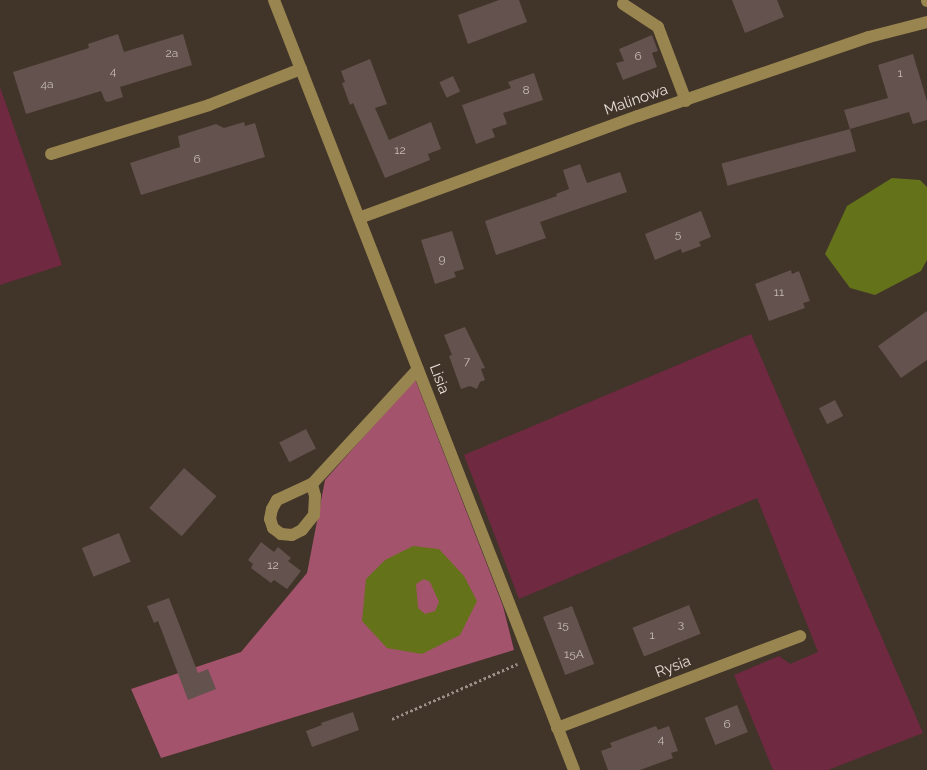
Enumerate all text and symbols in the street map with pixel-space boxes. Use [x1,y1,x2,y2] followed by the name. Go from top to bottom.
[166,47,178,61] house number: 2a
[634,50,642,64] house number: 6
[110,65,116,79] house number: 4
[897,67,903,81] house number: 1
[40,78,54,92] house number: 4a
[602,81,670,119] street label: Malinowa
[522,84,530,98] house number: 8
[394,144,406,158] house number: 12
[193,153,201,167] house number: 6
[675,228,681,242] house number: 5
[438,253,446,267] house number: 9
[774,286,784,300] house number: 11
[464,355,470,369] house number: 7
[425,361,453,397] street label: Lisia
[267,559,279,573] house number: 12
[678,618,684,632] house number: 3
[557,619,569,633] house number: 15
[649,629,655,643] house number: 1
[564,648,584,662] house number: 15A
[653,652,693,682] street label: Rysia
[723,718,731,732] house number: 6
[658,733,664,747] house number: 4

